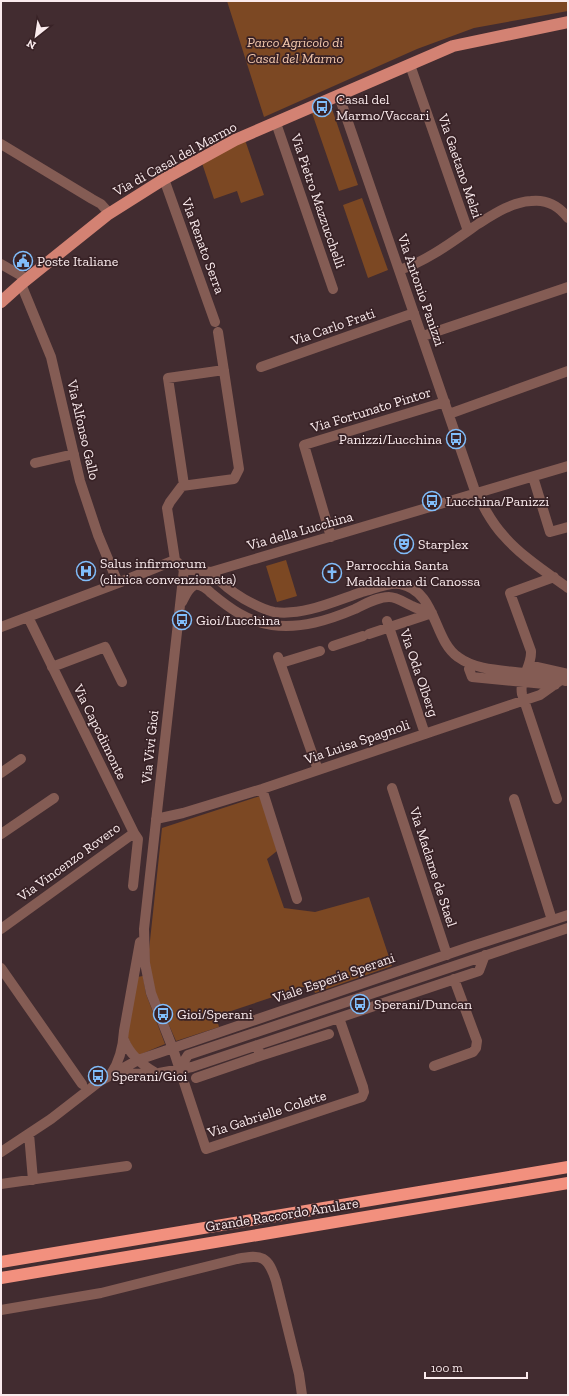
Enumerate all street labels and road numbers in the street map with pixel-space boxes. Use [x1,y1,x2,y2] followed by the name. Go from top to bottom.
[434,111,486,220] street label: Via Gaetano Melzi
[110,118,240,200] street label: Via di Casal del Marmo
[287,131,349,271] street label: Via Pietro Mazzucchelli
[177,195,228,296] street label: Via Renato Serra
[393,231,448,348] street label: Via Antonio Panizzi
[288,305,377,350] street label: Via Carlo Frati
[63,377,103,482] street label: Via Alfonso Gallo
[308,384,433,437] street label: Via Fortunato Pintor
[244,508,355,554] street label: Via della Lucchina
[396,626,442,719] street label: Via Oda Olberg
[69,681,131,783] street label: Via Capodimonte
[138,709,162,786] street label: Via Vivi Gioi
[301,716,412,768] street label: Via Luisa Spagnoli
[405,804,460,929] street label: Via Madame de Stael
[14,819,124,906] street label: Via Vincenzo Rovero
[270,949,397,1007] street label: Viale Esperia Sperani
[205,1087,329,1141] street label: Via Gabrielle Colette
[204,1194,360,1235] street label: Grande Raccordo Anulare

